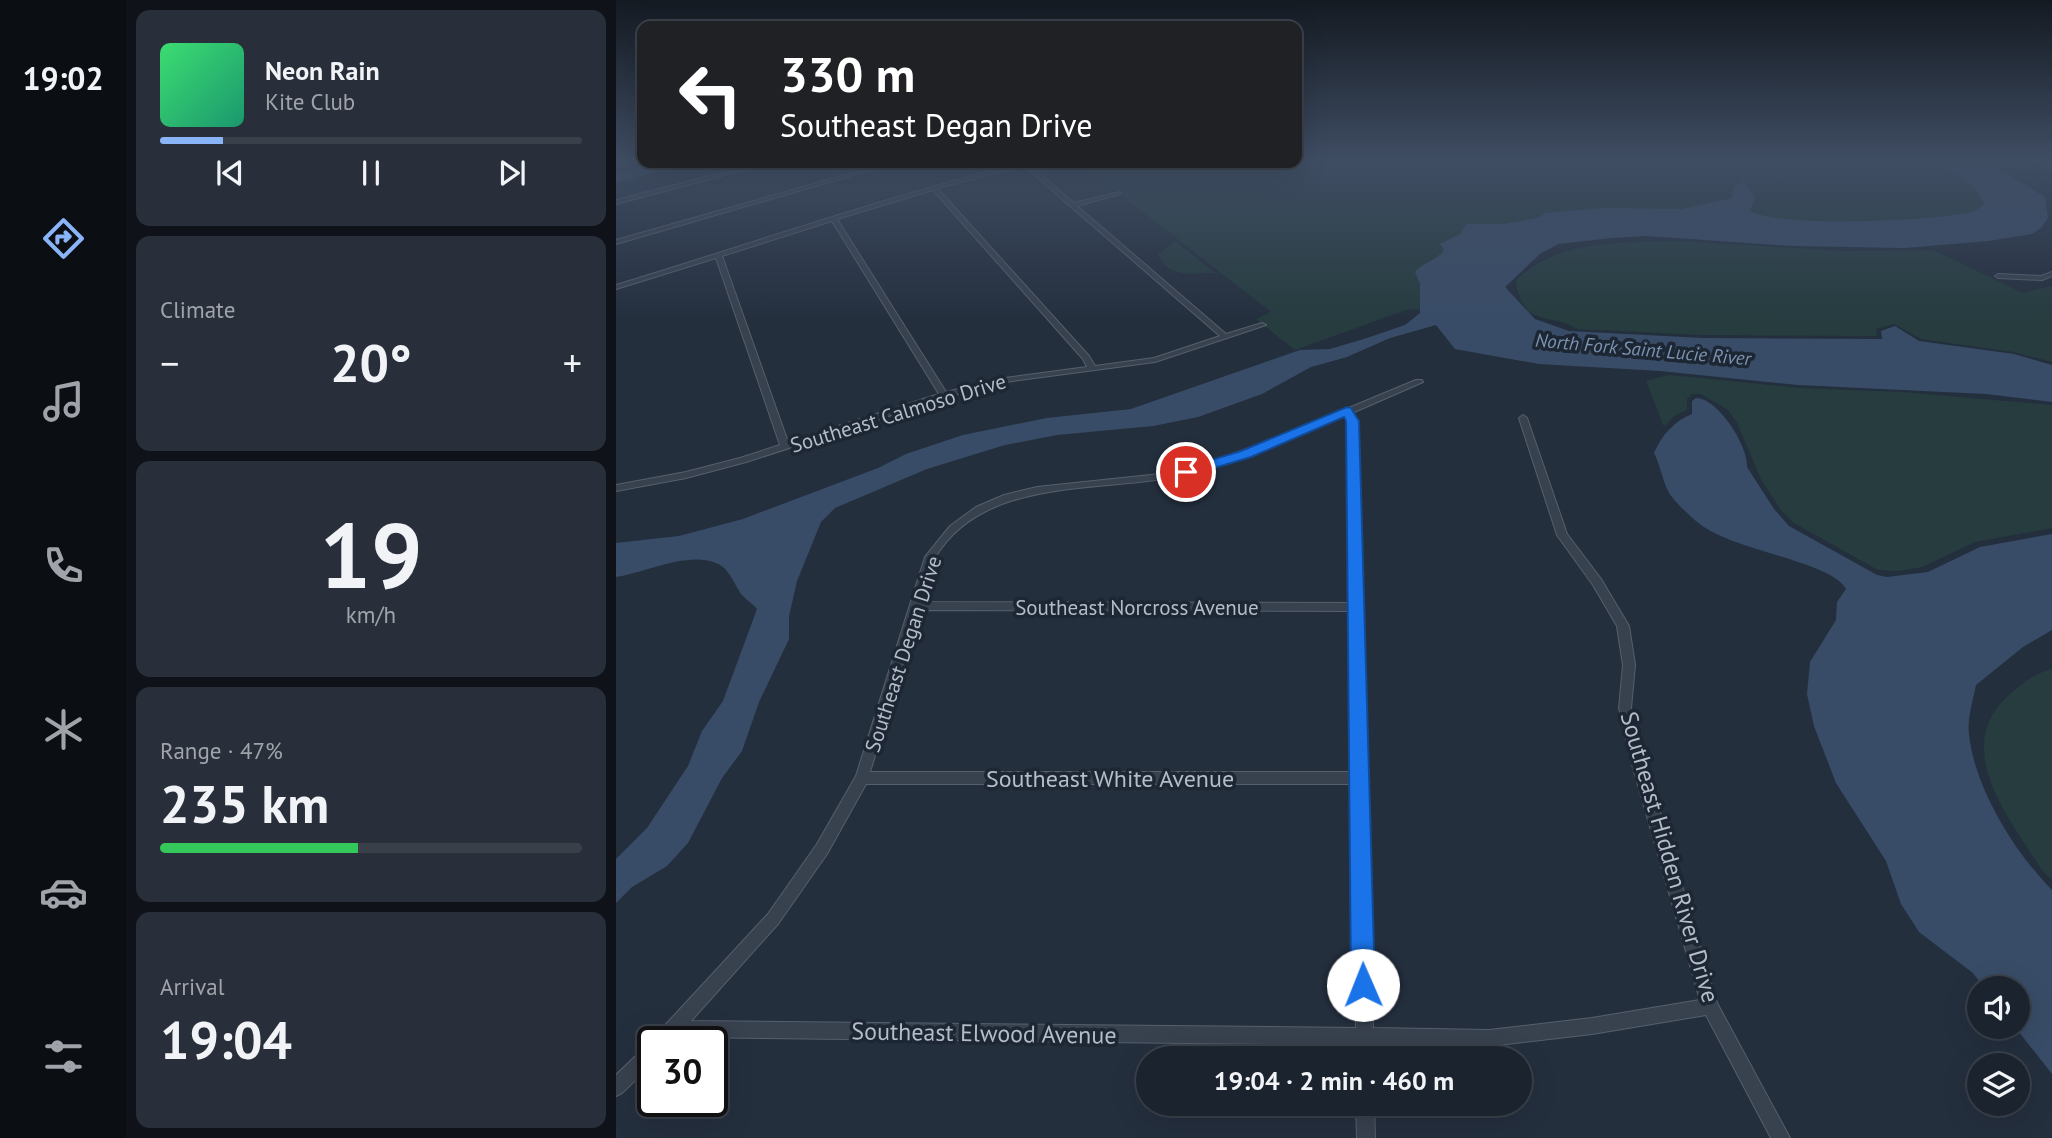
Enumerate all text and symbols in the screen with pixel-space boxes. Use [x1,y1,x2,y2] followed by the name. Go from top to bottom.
[780,42,915,106] text: 330 m
[665,49,756,140] icon: left
[265,54,380,87] text: Neon Rain
[22,57,104,99] text: 19:02
[265,87,355,116] text: Kite Club
[780,104,1092,146] text: Southeast Degan Drive
[211,154,249,192] icon: previous
[352,154,390,192] icon: pause
[493,154,531,192] icon: next
[39,214,88,263] icon: directions
[160,295,235,324] text: Climate
[1534,328,1754,371] water label: North Fork Saint Lucie River
[330,329,412,396] text: 20°
[160,338,179,387] text: −
[563,338,582,387] text: +
[787,367,1009,459] street label: Southeast Calmoso Drive
[39,377,88,426] icon: music
[1156,442,1216,502] pin
[1167,453,1205,491] icon: arrive
[319,495,423,613] text: 19
[39,541,88,590] icon: phone
[858,552,948,756] street label: Southeast Degan Drive
[1015,594,1259,621] street label: Southeast Norcross Avenue
[346,600,396,629] text: km/h
[39,705,88,754] icon: climate
[1614,708,1726,1006] street label: Southeast Hidden River Drive
[160,736,283,765] text: Range · 47%
[986,763,1234,794] street label: Southeast White Avenue
[160,770,329,837] text: 235 km
[39,868,88,917] icon: car
[1326,948,1400,1022] position arrow
[160,972,224,1001] text: Arrival
[1967,976,2030,1116] map controls
[1967,976,2030,1039] button: sound
[160,1006,292,1073] text: 19:04
[851,1015,1117,1051] street label: Southeast Elwood Avenue
[637,1026,728,1117] speed limit sign: 30
[39,1032,88,1081] icon: filters
[1967,1053,2030,1116] button: layers
[1214,1064,1454,1097] text: 19:04 · 2 min · 460 m

